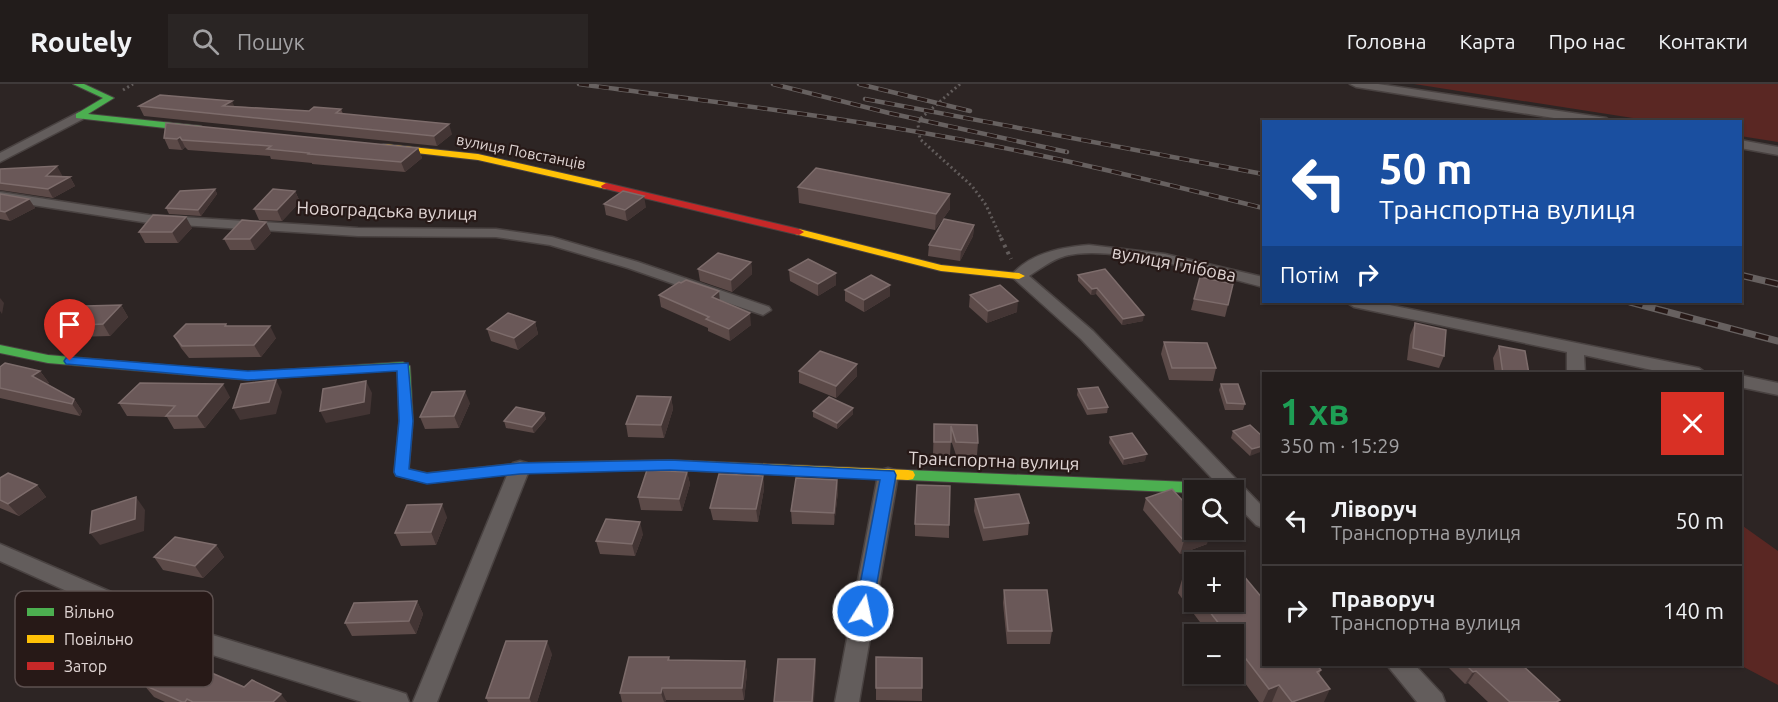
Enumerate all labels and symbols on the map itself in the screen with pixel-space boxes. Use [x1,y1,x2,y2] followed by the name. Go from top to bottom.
[455,131,587,172] street label: вулиця Повстанців
[296,197,478,223] street label: Новоградська вулиця
[1110,241,1238,285] street label: вулиця Глібова
[44,299,95,361] pin
[908,447,1080,473] street label: Транспортна вулиця
[831,579,895,643] position arrow
[15,591,213,687] legend
[64,603,114,621] text: Вільно
[64,630,133,648] text: Повільно
[64,657,107,675] text: Затор

